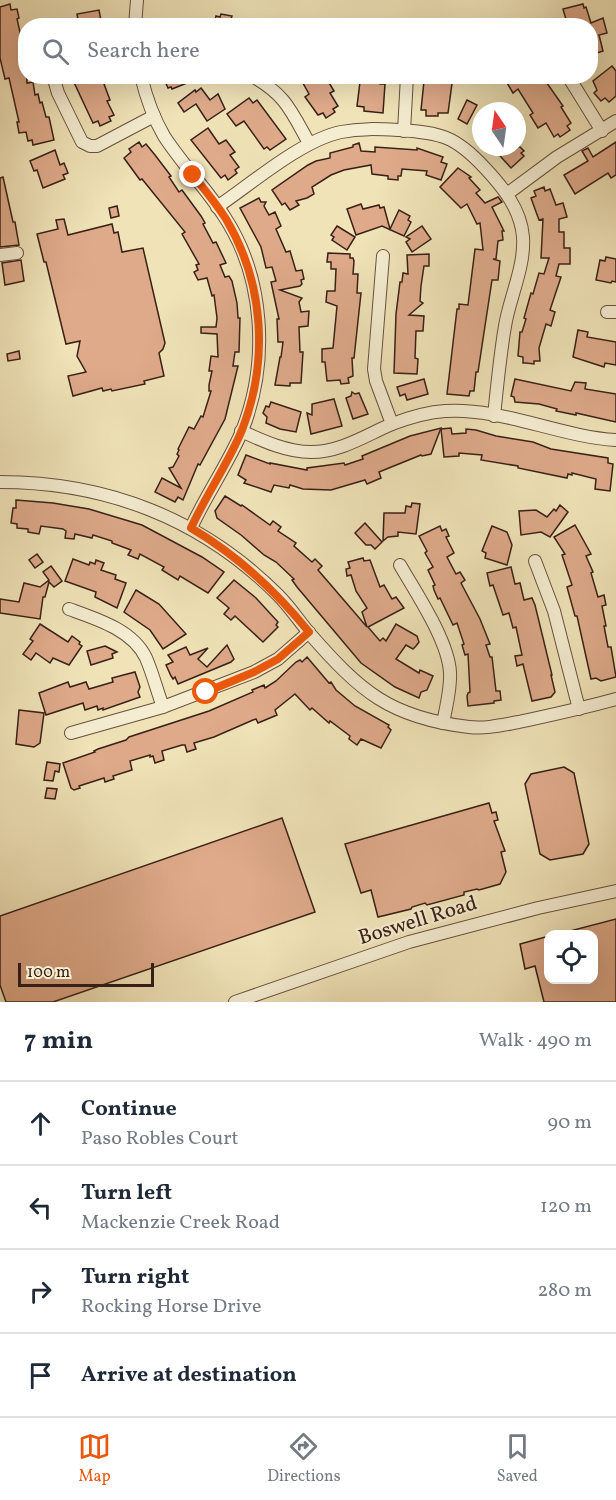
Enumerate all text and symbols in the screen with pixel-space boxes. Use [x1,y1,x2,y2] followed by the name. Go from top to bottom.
[18,18,598,84] search box
[39,35,72,68] icon: search
[87,36,200,67] text: Search here
[472,102,526,156] north arrow
[179,161,205,187] route end
[192,678,218,704] route start
[355,889,481,953] street label: Boswell Road
[544,930,598,984] map controls
[544,930,598,984] button: locate
[18,960,154,988] scale bar
[27,962,70,984] text: 100 m
[24,1023,93,1059] text: 7 min
[479,1027,592,1055] text: Walk · 490 m
[81,1094,177,1125] text: Continue
[24,1107,57,1140] icon: ahead
[548,1109,592,1137] text: 90 m
[81,1125,239,1153] text: Paso Robles Court
[81,1178,172,1209] text: Turn left
[24,1191,57,1224] icon: left
[540,1193,592,1221] text: 120 m
[81,1209,280,1237] text: Mackenzie Creek Road
[81,1262,189,1293] text: Turn right
[24,1275,57,1308] icon: right
[537,1277,592,1305] text: 280 m
[81,1293,261,1321] text: Rocking Horse Drive
[24,1359,57,1392] icon: arrive
[81,1360,297,1391] text: Arrive at destination
[78,1430,111,1488] tab: Map
[267,1430,341,1488] tab: Directions
[497,1430,538,1488] tab: Saved

